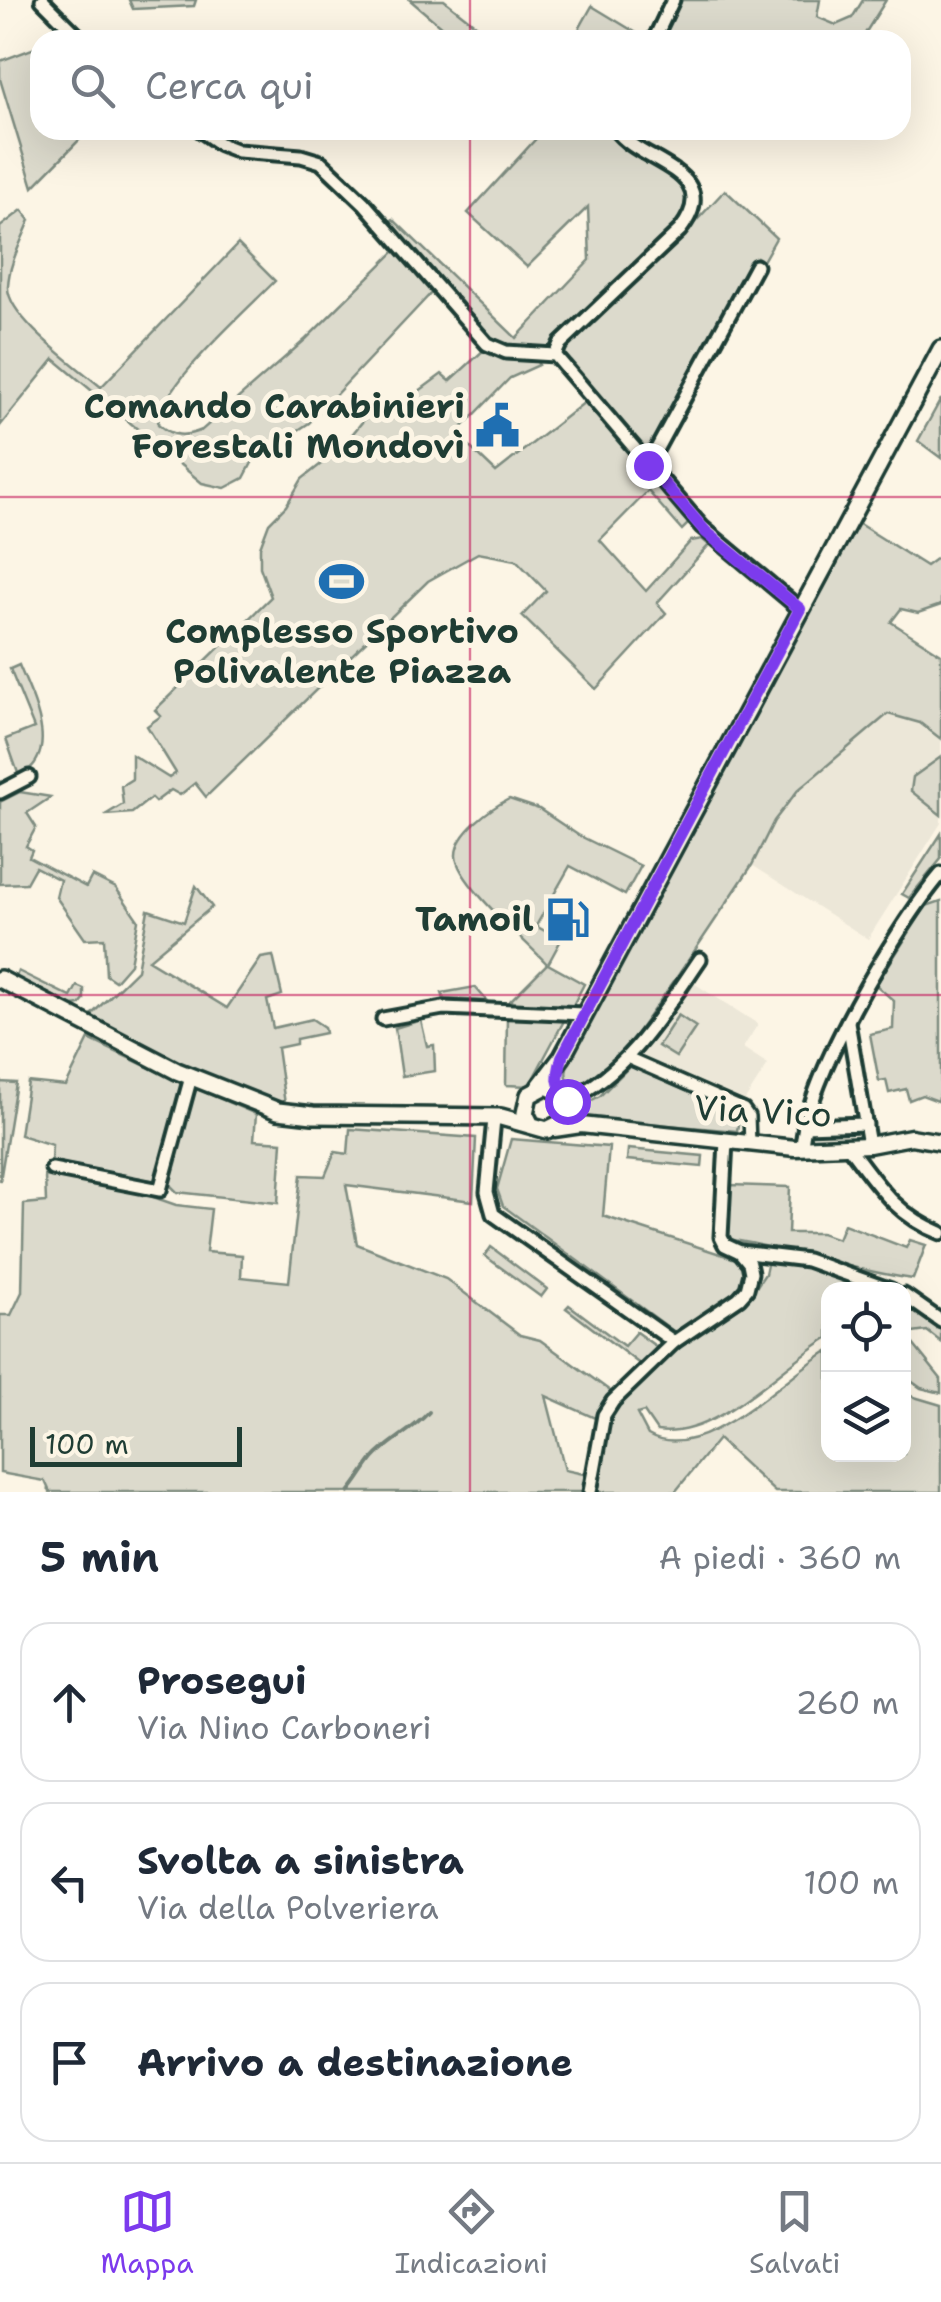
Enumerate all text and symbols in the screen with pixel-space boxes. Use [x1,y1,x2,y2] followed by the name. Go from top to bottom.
[30,30,911,140] search box
[65,58,120,113] icon: search
[145,60,314,111] text: Cerca qui
[84,382,465,469] place label: Comando Carabinieri Forestali Mondovì
[474,402,522,450] public building icon: Comando Carabinieri Forestali Mondovì
[626,443,672,489] route end
[318,557,366,605] sports icon: Complesso Sportivo Polivalente Piazza
[165,607,519,694] place label: Complesso Sportivo Polivalente Piazza
[415,895,534,942] place label: Tamoil
[543,895,591,943] fuel station icon: Tamoil
[545,1079,591,1125] route start
[693,1083,833,1138] street label: Via Vico
[821,1282,911,1462] map controls
[821,1282,911,1372] button: locate
[821,1372,911,1462] button: layers
[30,1422,242,1466] scale bar
[45,1425,129,1463] text: 100 m
[40,1529,159,1585] text: 5 min
[659,1536,901,1579] text: A piedi · 360 m
[137,1655,307,1706] text: Prosegui
[42,1675,97,1730] icon: ahead
[796,1681,899,1724] text: 260 m
[137,1706,432,1749] text: Via Nino Carboneri
[137,1835,464,1886] text: Svolta a sinistra
[42,1855,97,1910] icon: left
[803,1861,899,1904] text: 100 m
[137,1886,439,1929] text: Via della Polveriera
[42,2035,97,2090] icon: arrive
[137,2037,573,2088] text: Arrivo a destinazione
[101,2184,194,2282] tab: Mappa
[395,2184,548,2282] tab: Indicazioni
[749,2184,840,2282] tab: Salvati

